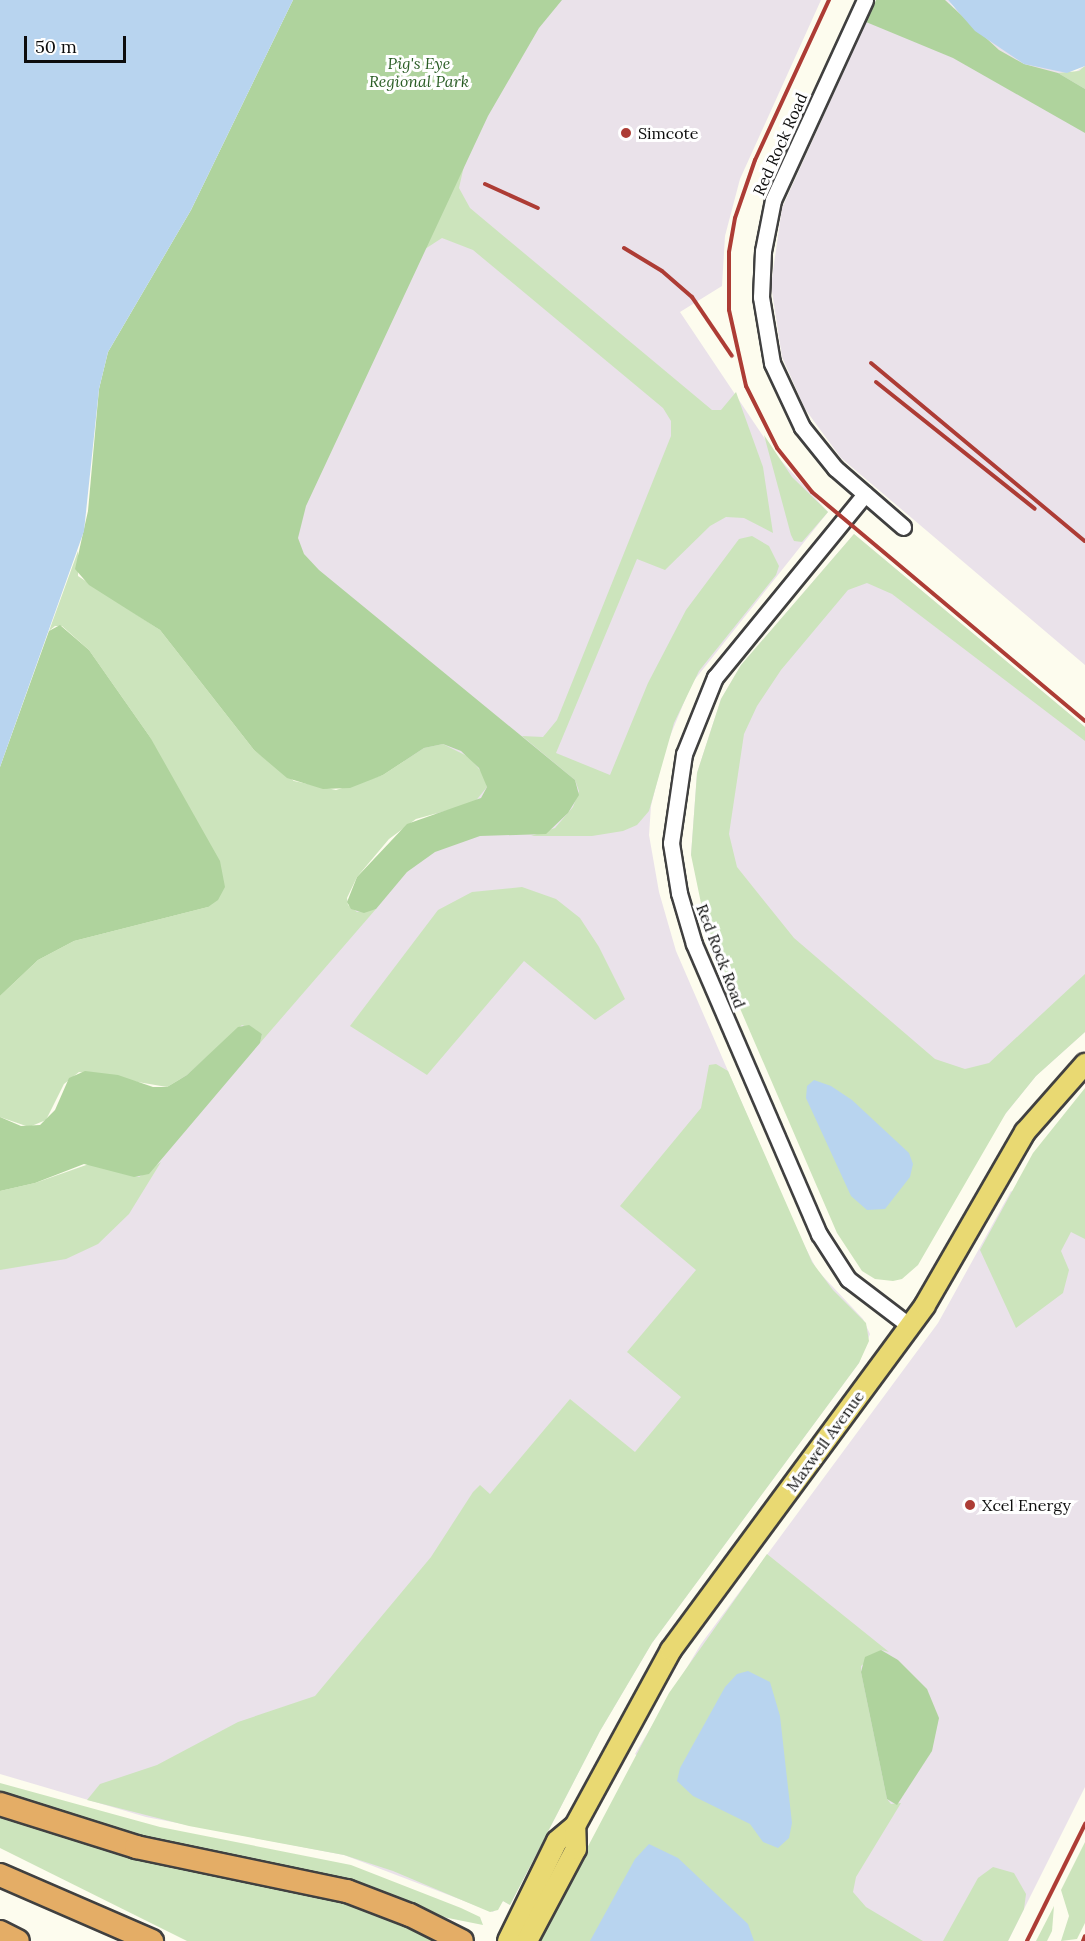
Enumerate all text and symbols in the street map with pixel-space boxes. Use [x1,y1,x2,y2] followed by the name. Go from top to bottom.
[27,24,129,62] scale bar
[35,35,77,58] text: 50 m
[369,53,469,91] park label: Pig's Eye Regional Park
[749,90,811,198] street label: Red Rock Road
[638,123,698,143] place label: Simcote
[619,126,633,140] marker: Simcote
[692,901,750,1011] street label: Red Rock Road
[782,1387,868,1495] street label: Maxwell Avenue
[982,1495,1071,1515] place label: Xcel Energy
[963,1498,977,1512] marker: Xcel Energy

